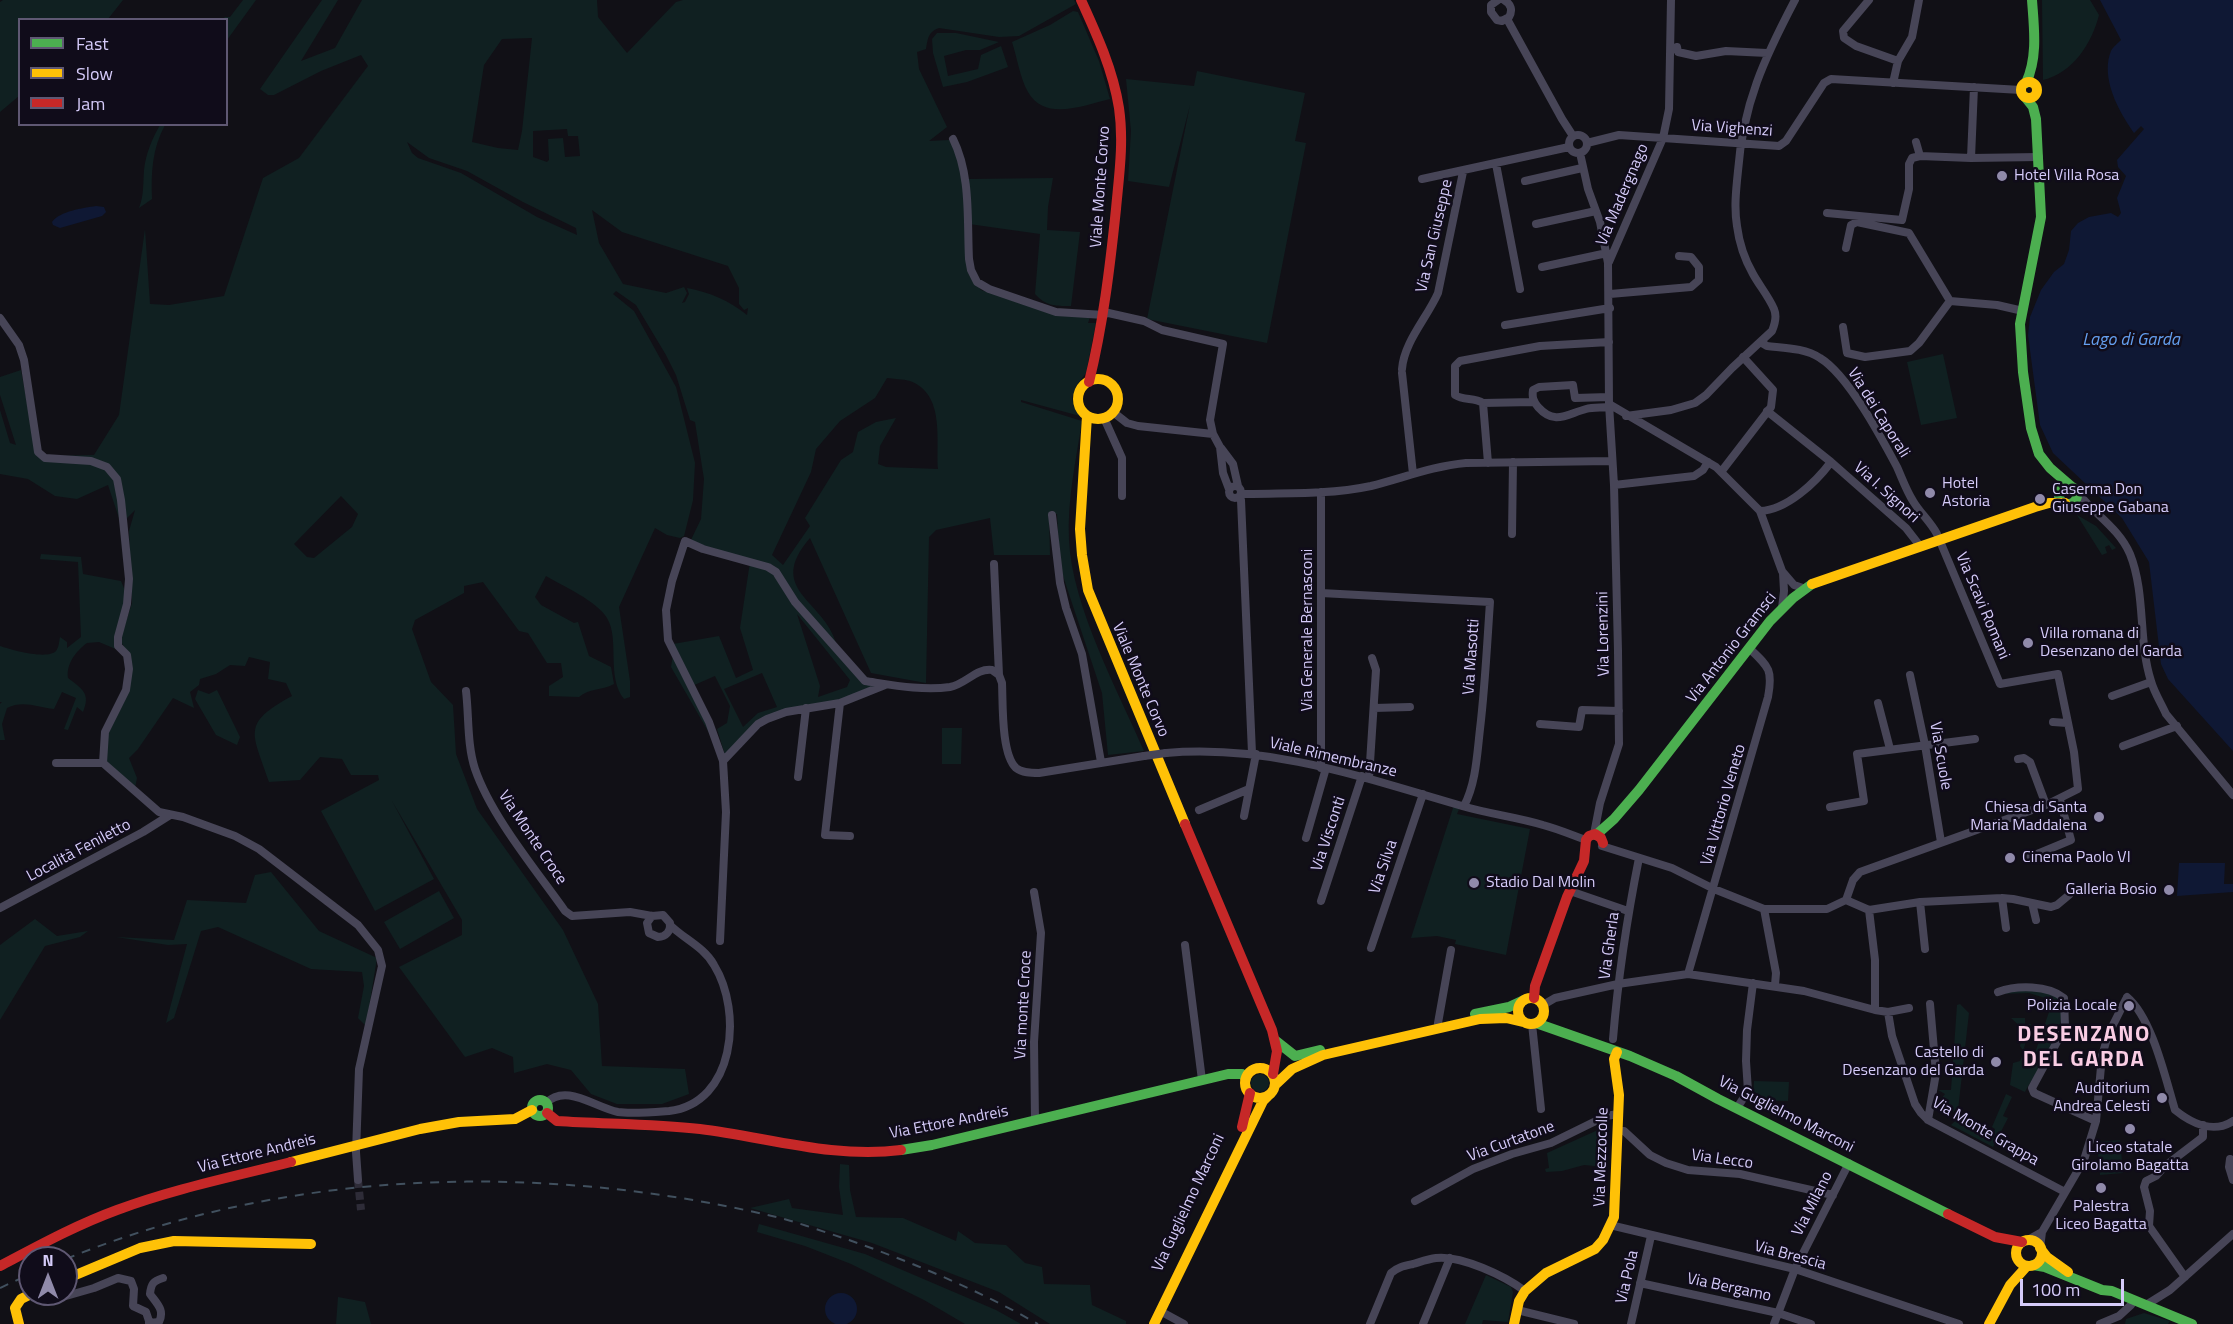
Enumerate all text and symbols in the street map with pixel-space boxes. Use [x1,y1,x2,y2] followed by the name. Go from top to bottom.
[18,18,228,126] legend
[76,30,109,57] text: Fast
[76,60,113,87] text: Slow
[76,90,105,117] text: Jam
[1691,117,1773,141] street label: Via Vighenzi
[1087,125,1115,249] street label: Viale Monte Corvo
[1593,141,1653,249] street label: Via Madergnago
[2014,166,2119,186] place label: Hotel Villa Rosa
[1995,169,2009,183] marker: Hotel Villa Rosa
[1413,178,1457,294] street label: Via San Giuseppe
[2082,330,2180,352] water label: Lago di Garda
[1843,365,1913,461] street label: Via dei Caporali
[1849,459,1923,527] street label: Via I. Signori
[1942,474,1990,512] place label: Hotel Astoria
[2052,480,2169,518] place label: Caserma Don Giuseppe Gabana
[1923,486,1937,500] marker: Hotel Astoria
[2033,492,2047,506] marker: Caserma Don Giuseppe Gabana
[1298,549,1318,711] street label: Via Generale Bernasconi
[1951,550,2013,662] street label: Via Scavi Romani
[1683,589,1781,707] street label: Via Antonio Gramsci
[1594,591,1614,677] street label: Via Lorenzini
[1460,618,1484,696] street label: Via Masotti
[1107,620,1173,740] street label: Viale Monte Corvo
[2040,624,2182,662] place label: Villa romana di Desenzano del Garda
[2021,636,2035,650] marker: Villa romana di Desenzano del Garda
[1925,720,1955,792] street label: Via Scuole
[1267,734,1399,782] street label: Viale Rimembranze
[1697,742,1751,868] street label: Via Vittorio Veneto
[493,787,571,889] street label: Via Monte Croce
[1308,794,1350,874] street label: Via Visconti
[1970,798,2087,836] place label: Chiesa di Santa Maria Maddalena
[2092,810,2106,824] marker: Chiesa di Santa Maria Maddalena
[24,816,134,886] street label: Località Feniletto
[1366,837,1402,897] street label: Via Silva
[2022,848,2131,868] place label: Cinema Paolo VI
[2003,851,2017,865] marker: Cinema Paolo VI
[1486,873,1595,893] place label: Stadio Dal Molin
[1467,876,1481,890] marker: Stadio Dal Molin
[2065,880,2157,900] place label: Galleria Bosio
[2162,883,2176,897] marker: Galleria Bosio
[1596,911,1624,981] street label: Via Gherla
[1012,950,1036,1060] street label: Via monte Croce
[2027,996,2117,1016] place label: Polizia Locale
[2122,999,2136,1013] marker: Polizia Locale
[2017,1023,2151,1074] district label: DESENZANO DEL GARDA
[1842,1043,1984,1081] place label: Castello di Desenzano del Garda
[1989,1055,2003,1069] marker: Castello di Desenzano del Garda
[1715,1073,1857,1157] street label: Via Guglielmo Marconi
[2053,1079,2150,1117] place label: Auditorium Andrea Celesti
[2155,1091,2169,1105] marker: Auditorium Andrea Celesti
[1928,1094,2042,1170] street label: Via Monte Grappa
[888,1102,1010,1144] street label: Via Ettore Andreis
[1591,1107,1613,1207] street label: Via Mezzocolle
[1465,1117,1557,1167] street label: Via Curtatone
[2123,1122,2137,1136] marker: Liceo statale Girolamo Bagatta
[196,1130,318,1178] street label: Via Ettore Andreis
[1149,1131,1229,1275] street label: Via Guglielmo Marconi
[2071,1138,2189,1176] place label: Liceo statale Girolamo Bagatta
[1690,1146,1754,1174] street label: Via Lecco
[1789,1168,1837,1240] street label: Via Milano
[2094,1181,2108,1195] marker: Palestra Liceo Bagatta
[2055,1197,2147,1235] place label: Palestra Liceo Bagatta
[1752,1237,1828,1275] street label: Via Brescia
[18,1246,78,1306] north arrow
[42,1248,54,1272] text: N
[1613,1249,1643,1305] street label: Via Pola
[2023,1267,2126,1305] scale bar
[1685,1270,1773,1306] street label: Via Bergamo
[2031,1276,2080,1303] text: 100 m

